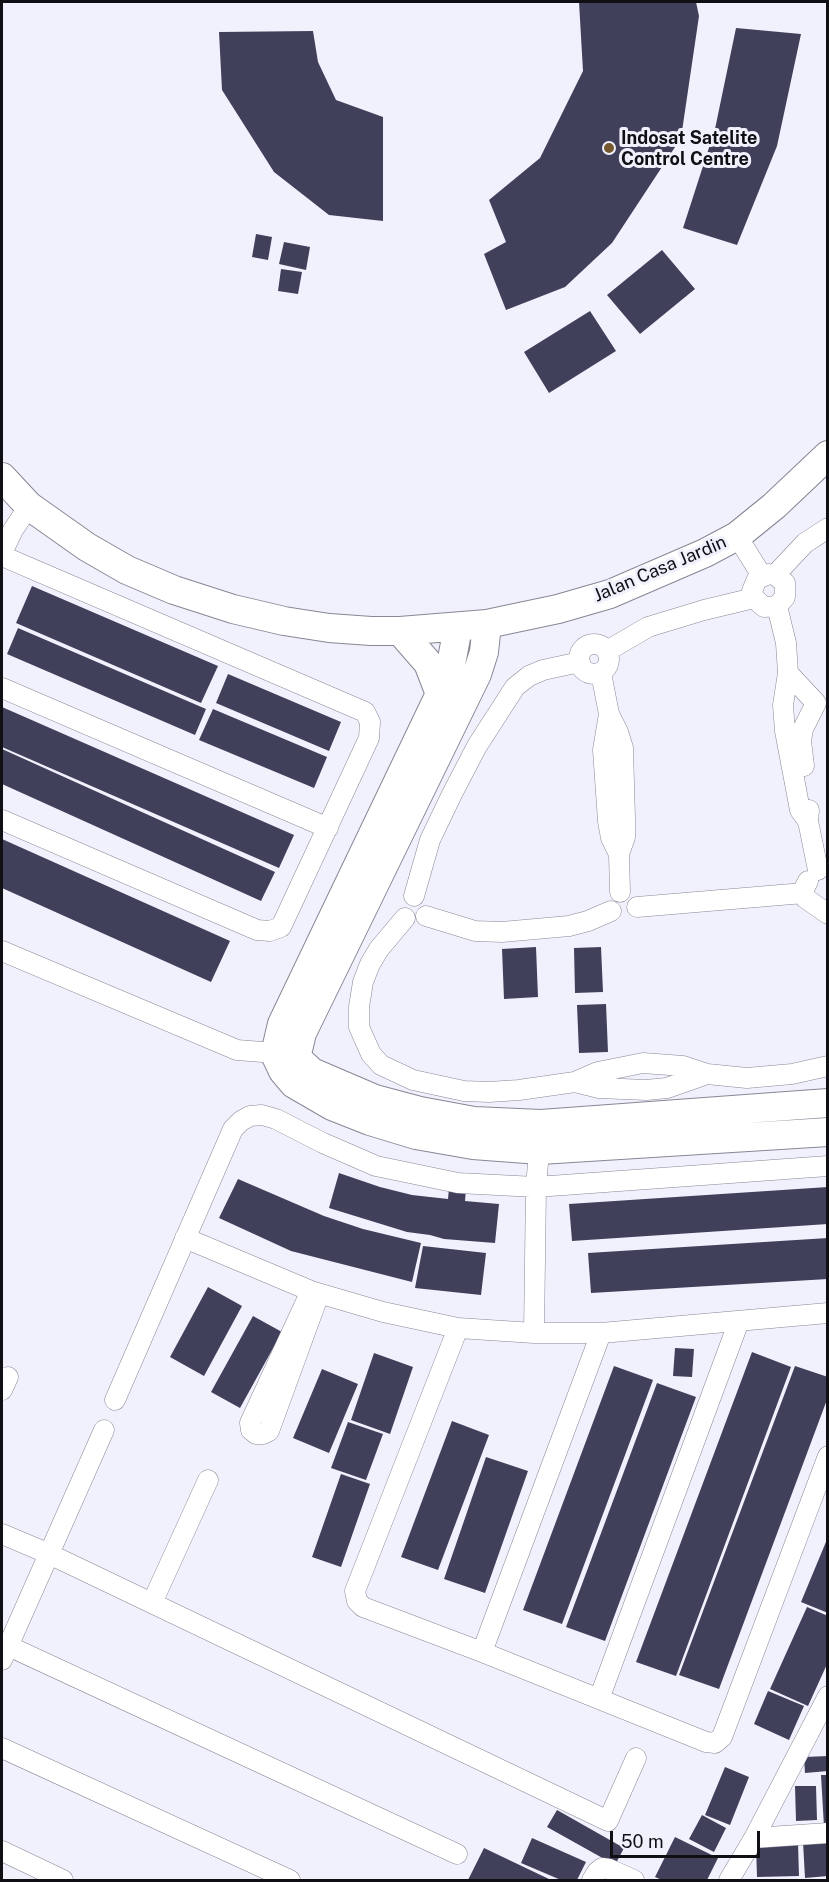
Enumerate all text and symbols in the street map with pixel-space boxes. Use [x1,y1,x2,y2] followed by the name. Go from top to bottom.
[621,127,757,170] place label: Indosat Satelite Control Centre
[602,141,616,155] marker: Indosat Satelite Control Centre
[590,531,730,607] street label: Jalan Casa Jardin
[613,1819,763,1857] scale bar
[621,1831,664,1852] text: 50 m

